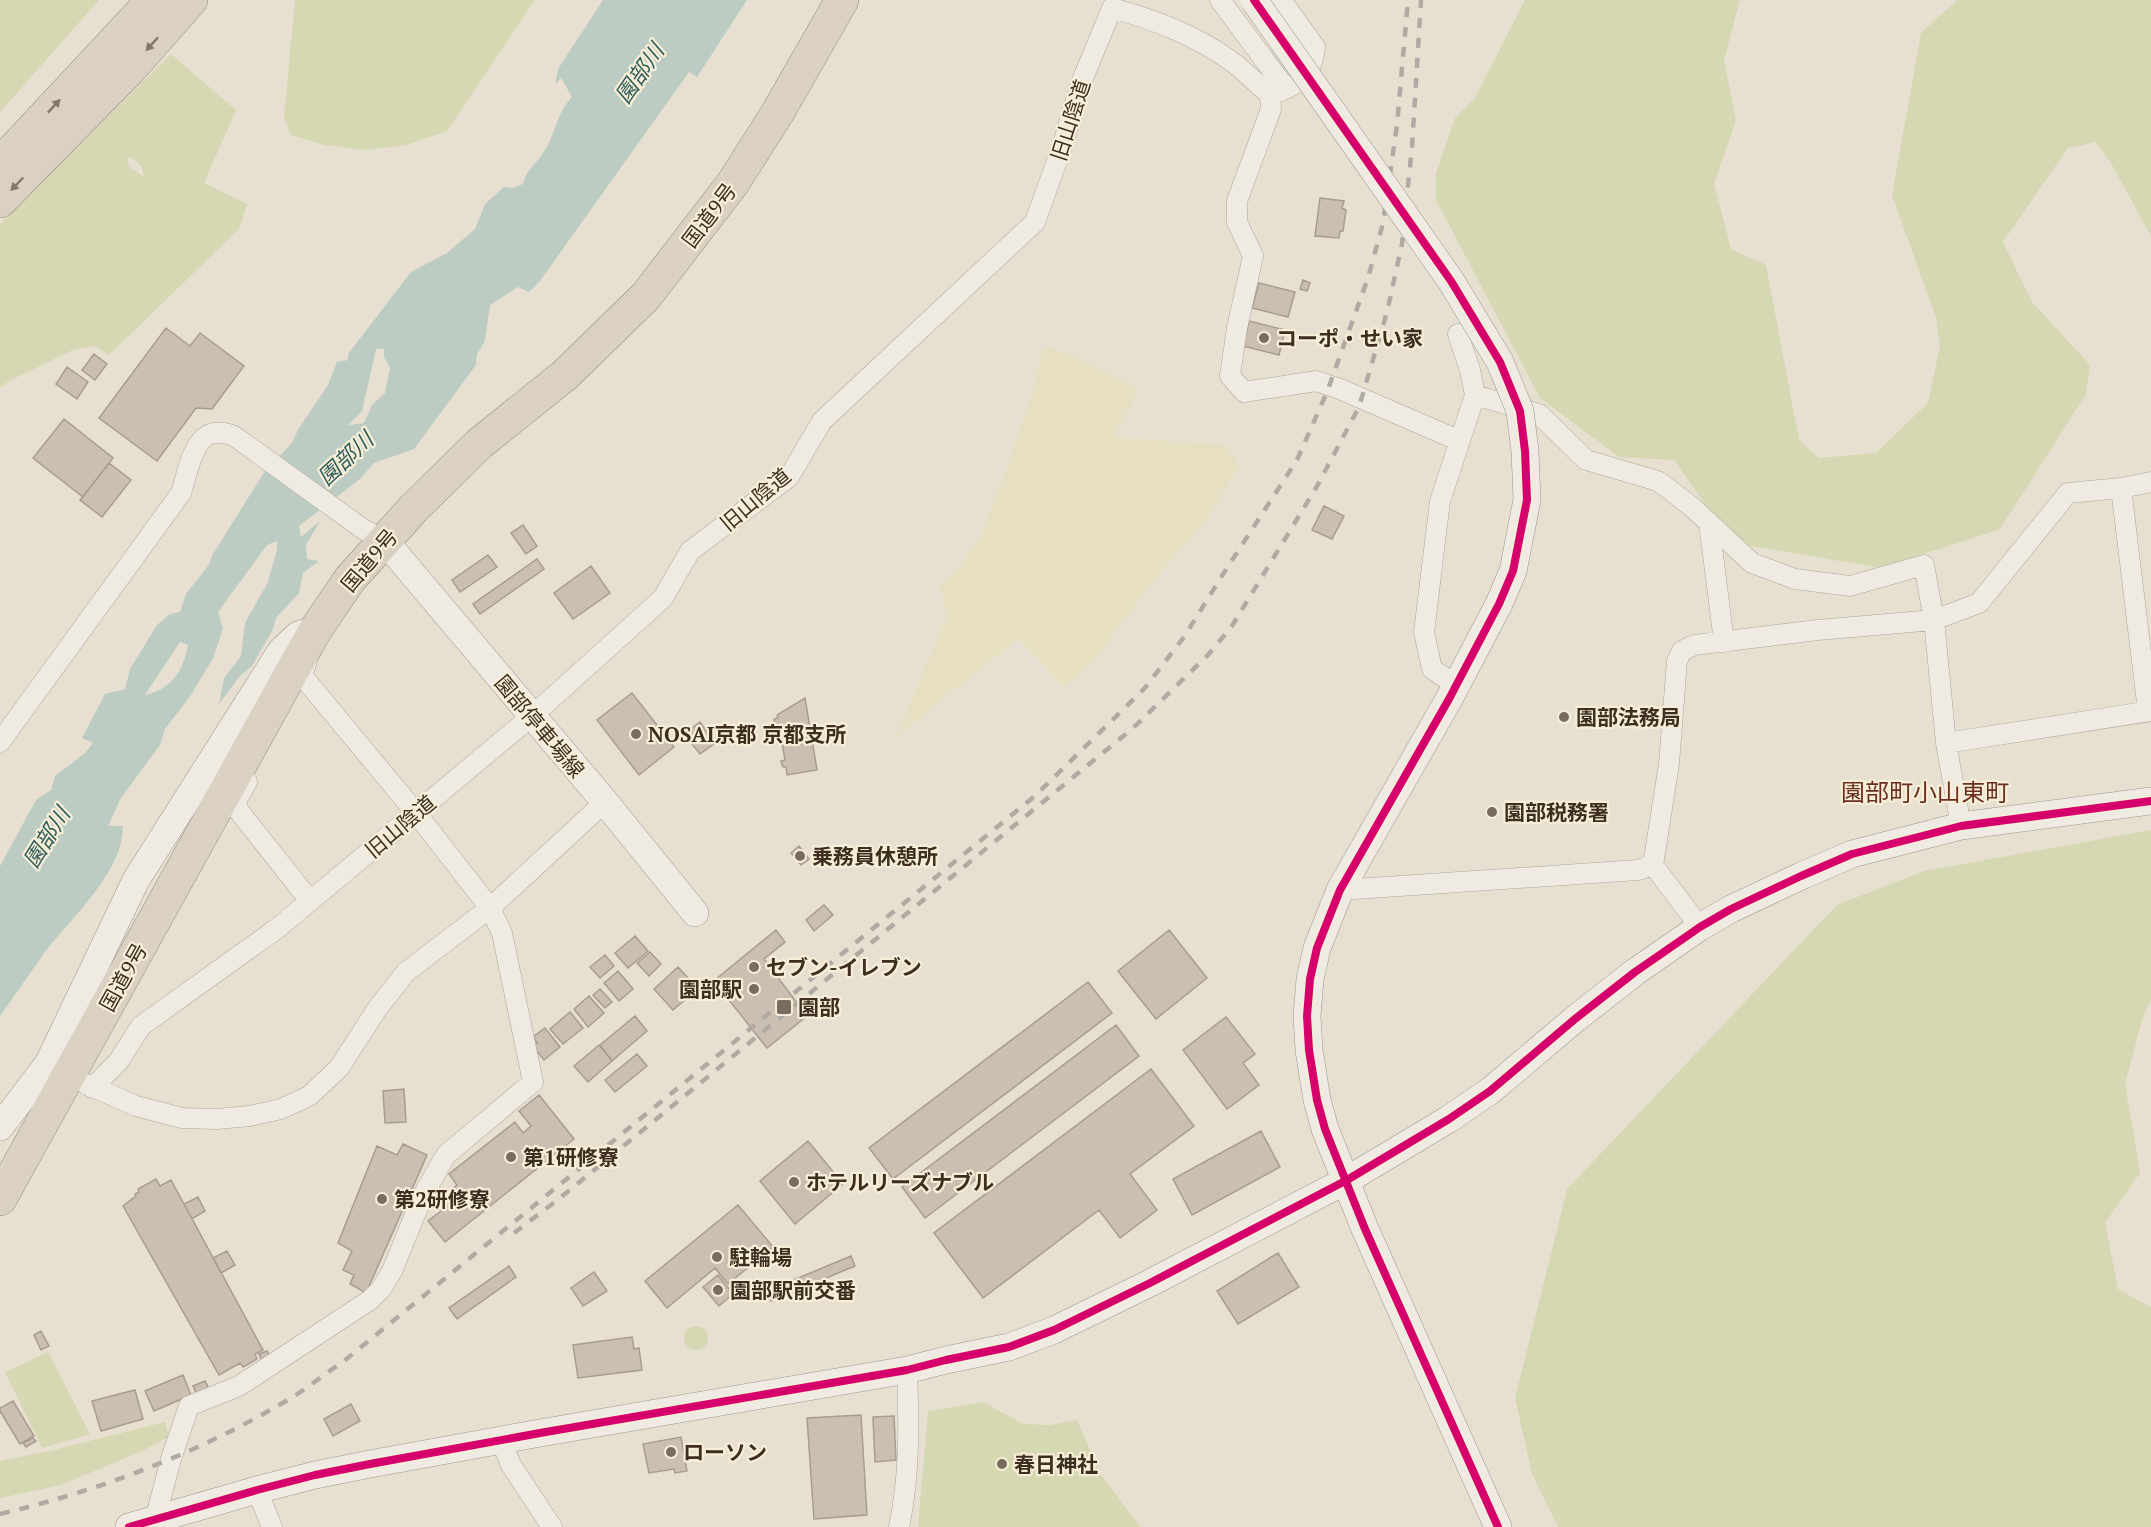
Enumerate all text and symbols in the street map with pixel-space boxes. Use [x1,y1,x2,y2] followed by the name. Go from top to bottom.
[145,36,159,51] one-way arrow
[608,36,671,108] water label: 園部川
[1044,76,1096,164] street label: 旧山陰道
[47,99,61,113] one-way arrow
[10,176,24,191] one-way arrow
[675,177,743,253] street label: 国道9号
[1276,324,1423,352] place label: コーポ・せい家
[1257,331,1271,345] marker: コーポ・せい家
[311,424,380,491] water label: 園部川
[714,461,796,537] street label: 旧山陰道
[334,523,404,597] street label: 国道9号
[489,669,591,783] street label: 園部停車場線
[1576,703,1681,731] place label: 園部法務局
[1557,710,1571,724] marker: 園部法務局
[648,720,846,748] place label: NOSAI京都 京都支所
[629,727,643,741] marker: NOSAI京都 京都支所
[1841,776,2009,808] district label: 園部町小山東町
[359,788,441,864] street label: 旧山陰道
[1504,798,1609,826] place label: 園部税務署
[16,800,77,873] water label: 園部川
[1485,805,1499,819] marker: 園部税務署
[812,842,938,870] place label: 乗務員休憩所
[793,849,807,863] marker: 乗務員休憩所
[93,938,153,1016] street label: 国道9号
[766,953,922,981] place label: セブン-イレブン
[747,960,761,974] marker: セブン-イレブン
[679,975,742,1003] place label: 園部駅
[747,982,761,996] marker: 園部駅
[798,993,840,1021] place label: 園部
[775,998,793,1016] marker: 園部
[523,1143,619,1171] place label: 第1研修寮
[504,1150,518,1164] marker: 第1研修寮
[806,1168,994,1196] place label: ホテルリーズナブル
[787,1175,801,1189] marker: ホテルリーズナブル
[394,1185,490,1213] place label: 第2研修寮
[375,1192,389,1206] marker: 第2研修寮
[729,1243,792,1271] place label: 駐輪場
[710,1250,724,1264] marker: 駐輪場
[730,1276,856,1304] place label: 園部駅前交番
[711,1283,725,1297] marker: 園部駅前交番
[683,1438,767,1466] place label: ローソン
[664,1445,678,1459] marker: ローソン
[1014,1450,1098,1478] place label: 春日神社
[995,1457,1009,1471] marker: 春日神社

